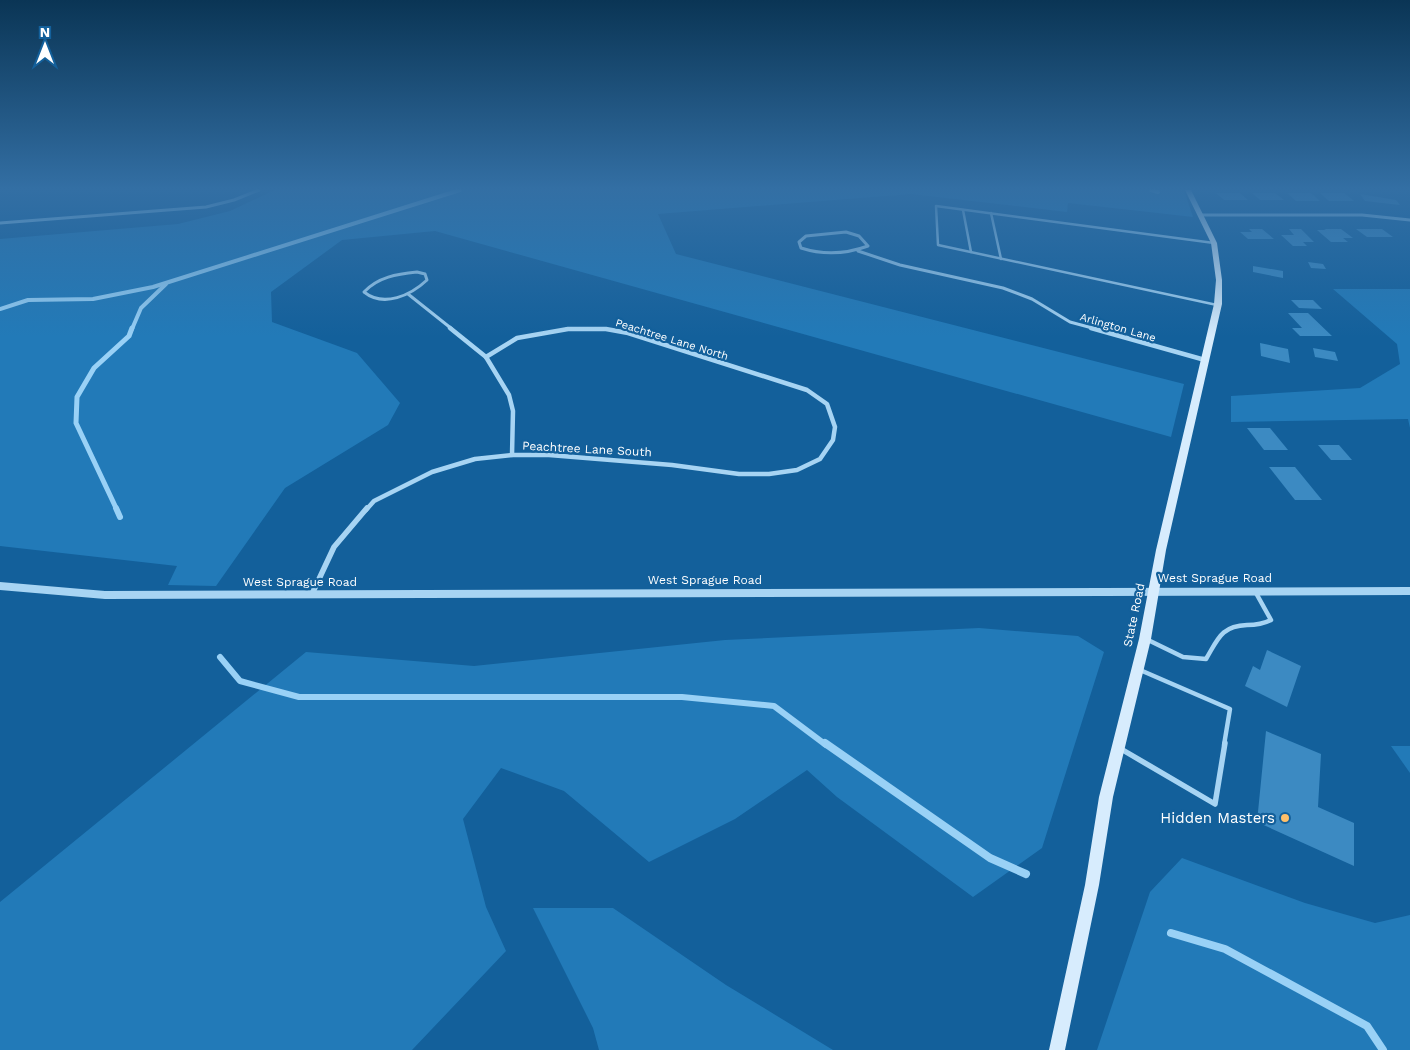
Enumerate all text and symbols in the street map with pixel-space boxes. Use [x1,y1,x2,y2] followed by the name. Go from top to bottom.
[20,20,70,70] north arrow
[40,24,50,40] text: N
[1078,310,1157,345] street label: Arlington Lane
[614,316,730,363] street label: Peachtree Lane North
[522,439,652,459] street label: Peachtree Lane South
[1158,571,1272,585] street label: West Sprague Road
[648,573,762,587] street label: West Sprague Road
[243,575,357,589] street label: West Sprague Road
[1120,582,1148,648] street label: State Road
[1160,809,1275,827] place label: Hidden Masters
[1279,812,1291,824] marker: Hidden Masters

